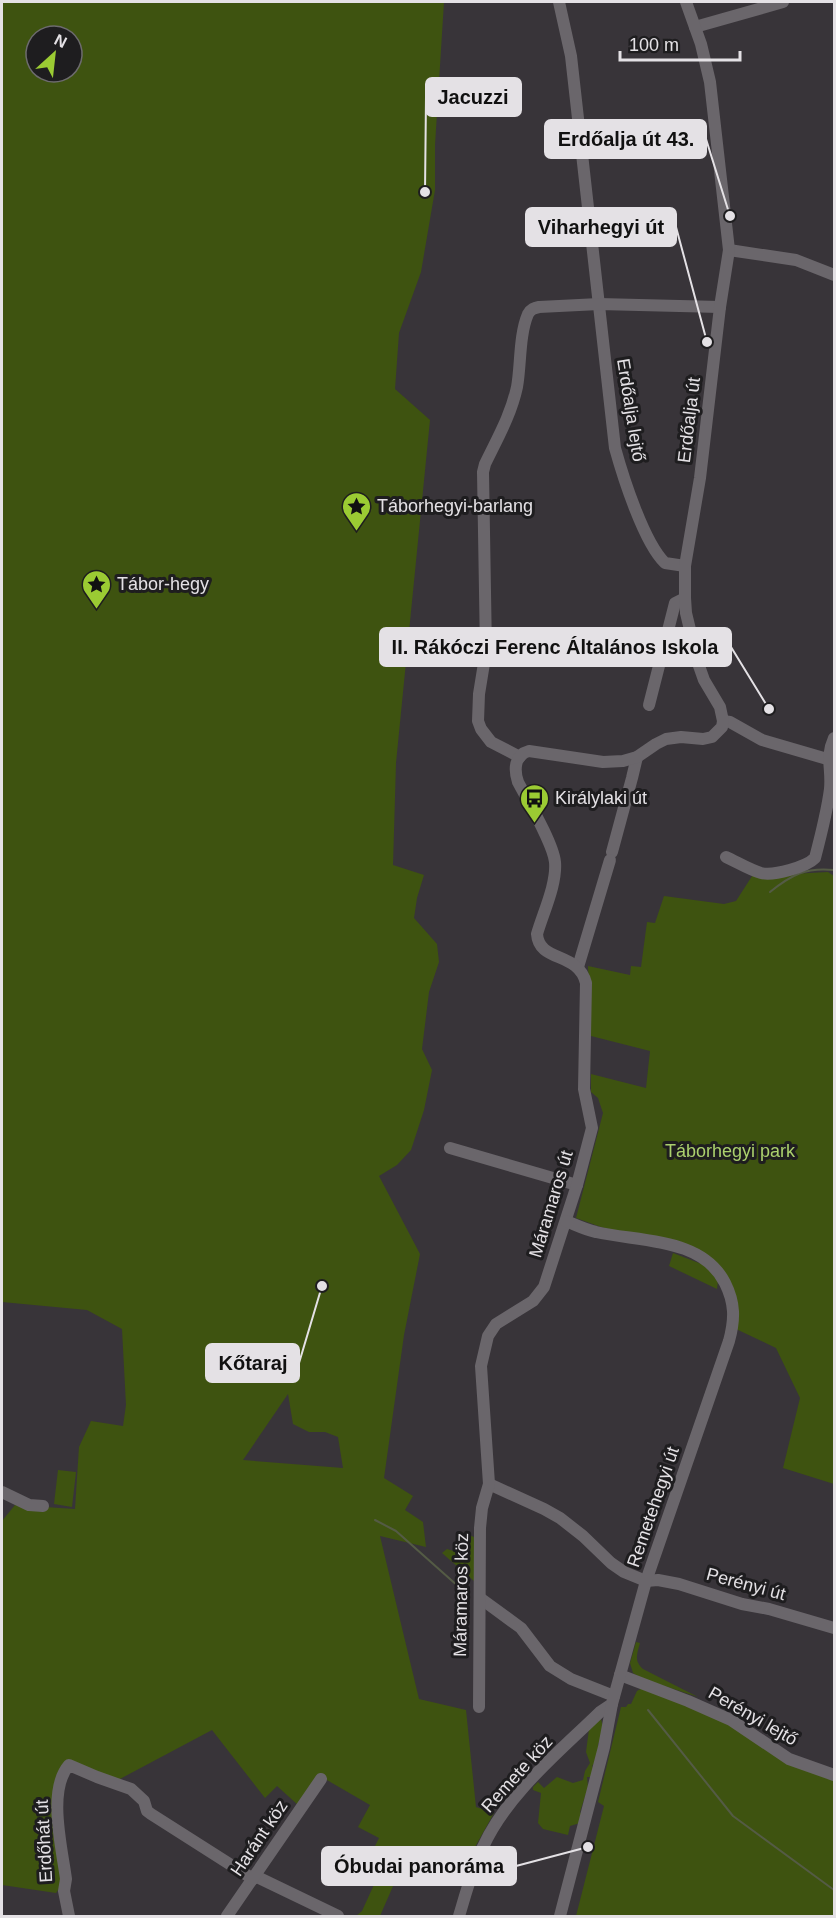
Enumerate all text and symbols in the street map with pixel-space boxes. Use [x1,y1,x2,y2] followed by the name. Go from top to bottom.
[24,24,84,84] north arrow
[620,24,740,62] scale bar
[52,31,70,51] text: N
[629,35,679,55] text: 100 m
[426,78,521,116] callout: Jacuzzi
[437,86,509,108] text: Jacuzzi
[545,120,706,158] callout: Erdőalja út 43.
[558,128,694,150] text: Erdőalja út 43.
[526,208,676,246] callout: Viharhegyi út
[538,216,665,238] text: Viharhegyi út
[613,357,649,463] street label: Erdőalja lejtő
[674,376,704,464] street label: Erdőalja út
[340,490,372,532] place icon: Táborhegyi-barlang
[377,496,533,516] place label: Táborhegyi-barlang
[80,568,112,610] place icon: Tábor-hegy
[117,574,209,594] place label: Tábor-hegy
[380,628,731,666] callout: II. Rákóczi Ferenc Általános Iskola
[392,636,719,658] text: II. Rákóczi Ferenc Általános Iskola
[518,782,550,824] bus stop icon: Királylaki út
[555,788,647,808] place label: Királylaki út
[665,1141,796,1161] park label: Táborhegyi park
[525,1148,577,1260] street label: Máramaros út
[206,1344,299,1382] callout: Kőtaraj
[219,1352,287,1374] text: Kőtaraj
[623,1444,683,1570] street label: Remetehegyi út
[450,1533,472,1657] street label: Máramaros köz
[704,1564,788,1604] street label: Perényi út
[705,1683,801,1749] street label: Perényi lejtő
[477,1732,557,1816] street label: Remete köz
[226,1796,292,1880] street label: Haránt köz
[32,1799,56,1883] street label: Erdőhát út
[322,1847,516,1885] callout: Óbudai panoráma
[334,1854,505,1877] text: Óbudai panoráma

